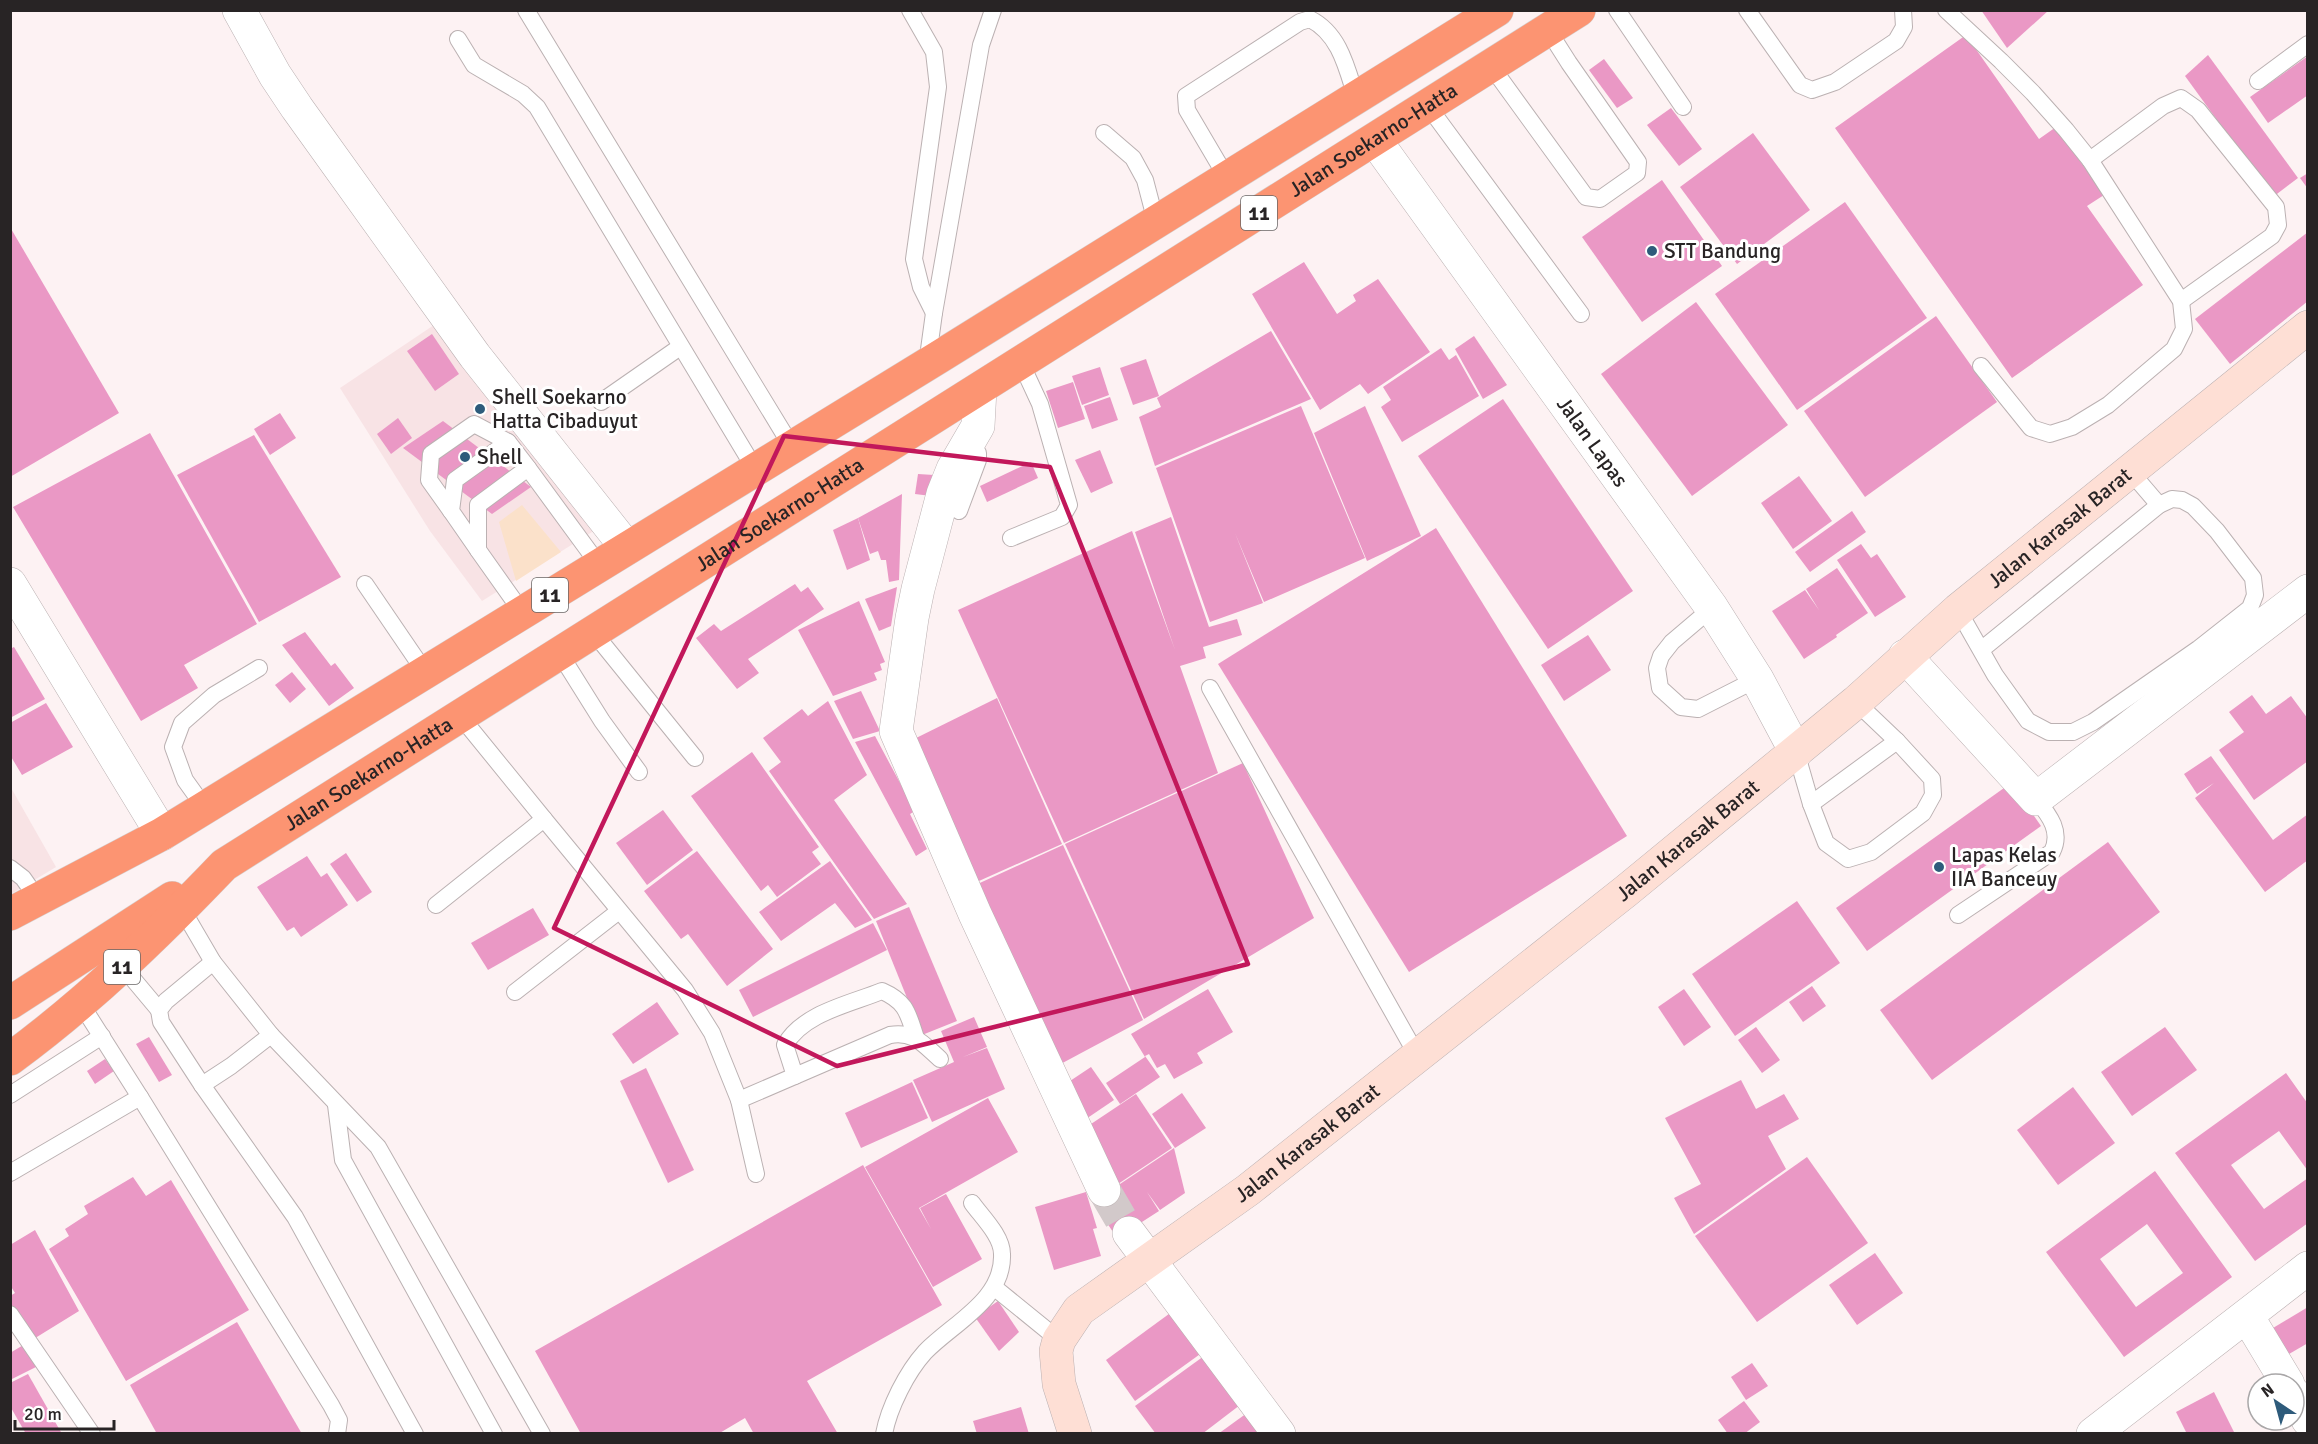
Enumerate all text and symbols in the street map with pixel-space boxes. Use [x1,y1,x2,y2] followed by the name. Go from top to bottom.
[1284,77,1462,203] street label: Jalan Soekarno-Hatta
[1241,196,1277,230] road number: 11
[1664,238,1781,264] place label: STT Bandung
[1645,244,1659,258] marker: STT Bandung
[492,384,638,434] place label: Shell Soekarno Hatta Cibaduyut
[1551,392,1634,492] street label: Jalan Lapas
[473,402,487,416] marker: Shell Soekarno Hatta Cibaduyut
[477,444,523,470] place label: Shell
[458,450,472,464] marker: Shell
[690,452,869,577] street label: Jalan Soekarno-Hatta
[1982,462,2137,594] street label: Jalan Karasak Barat
[532,578,568,612] road number: 11
[279,711,458,837] street label: Jalan Soekarno-Hatta
[1611,774,1764,907] street label: Jalan Karasak Barat
[1951,842,2057,892] place label: Lapas Kelas IIA Banceuy
[1932,860,1946,874] marker: Lapas Kelas IIA Banceuy
[104,950,140,984] road number: 11
[1230,1078,1385,1208] street label: Jalan Karasak Barat
[2246,1372,2306,1432] north arrow
[2257,1379,2278,1402] text: N
[15,1393,114,1431] scale bar
[24,1403,62,1425] text: 20 m

